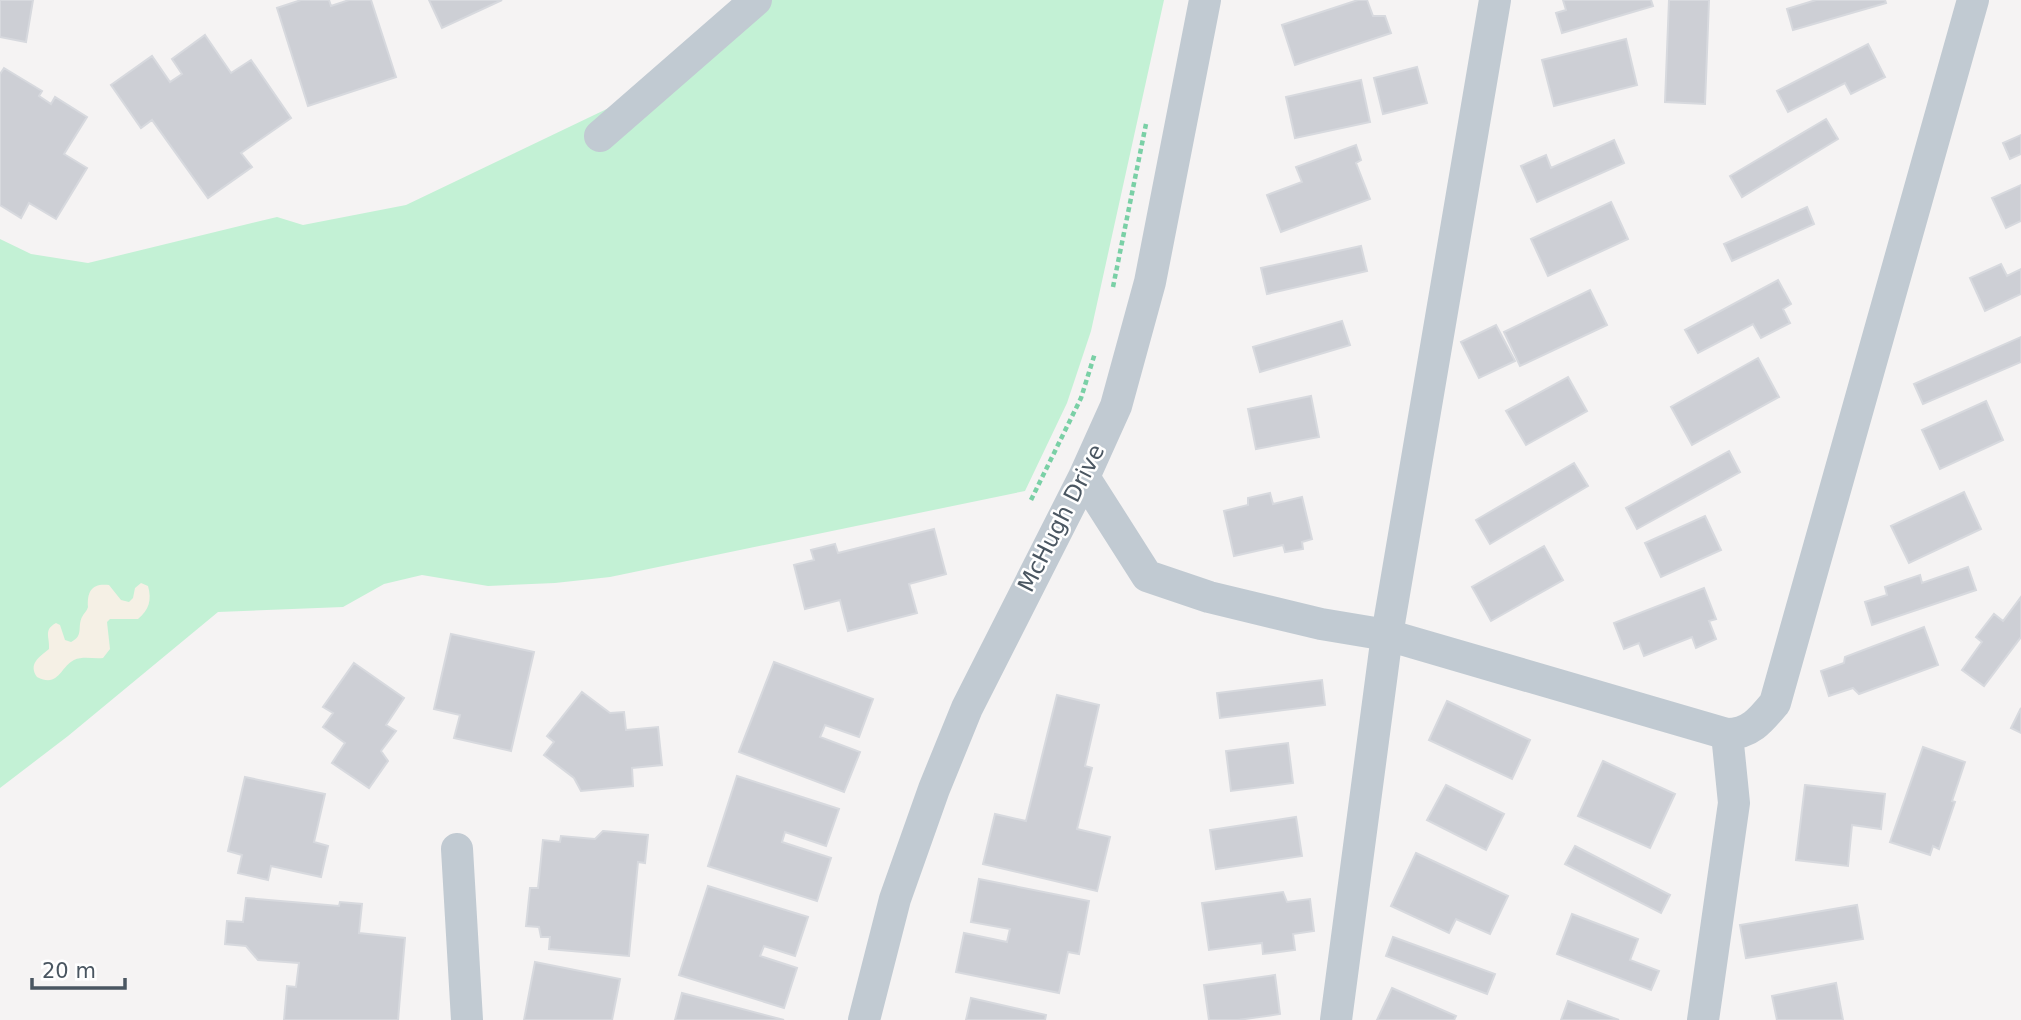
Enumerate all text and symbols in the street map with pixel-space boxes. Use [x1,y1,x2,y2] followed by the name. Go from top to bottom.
[1013,440,1109,596] street label: McHugh Drive
[32,946,124,990] scale bar
[42,959,96,983] text: 20 m

